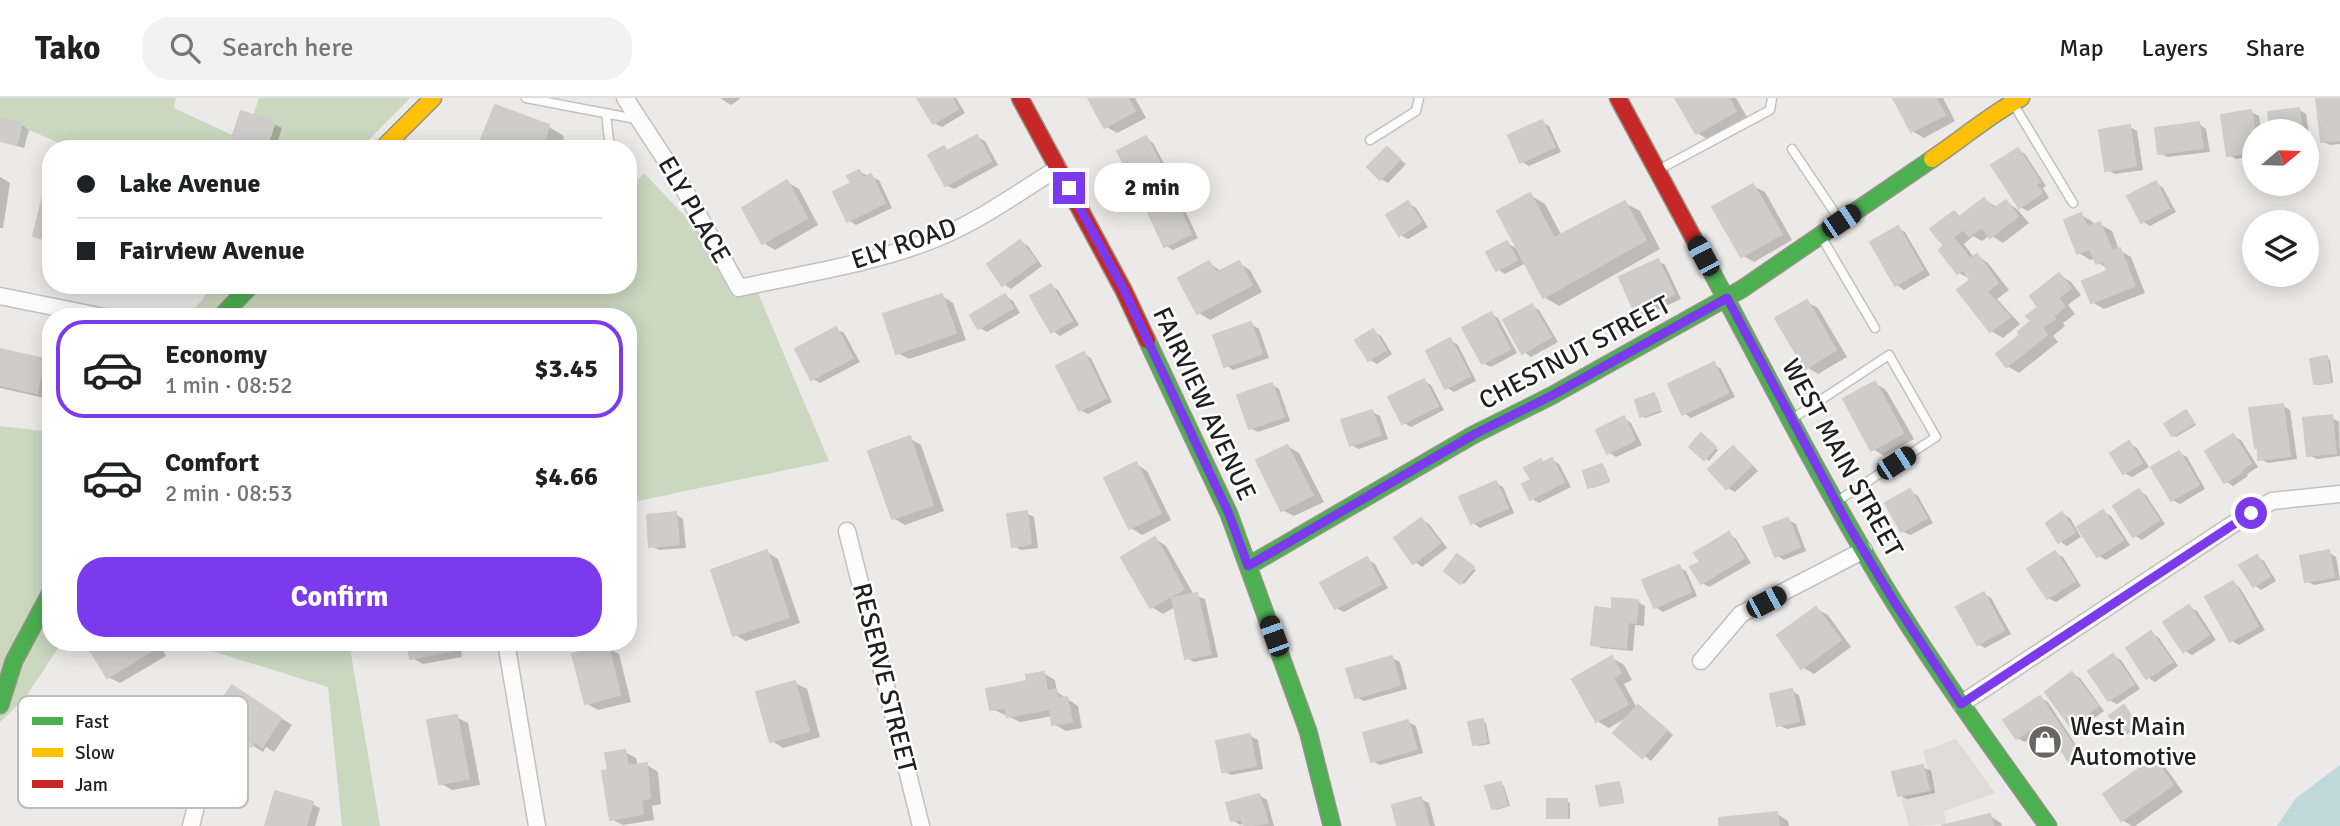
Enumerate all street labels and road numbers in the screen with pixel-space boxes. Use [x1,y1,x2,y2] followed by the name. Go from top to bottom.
[651,151,737,269] street label: ELY PLACE
[847,211,961,277] street label: ELY ROAD
[1474,289,1676,417] street label: CHESTNUT STREET
[1145,302,1263,506] street label: FAIRVIEW AVENUE
[1774,353,1910,563] street label: WEST MAIN STREET
[845,580,923,776] street label: RESERVE STREET

